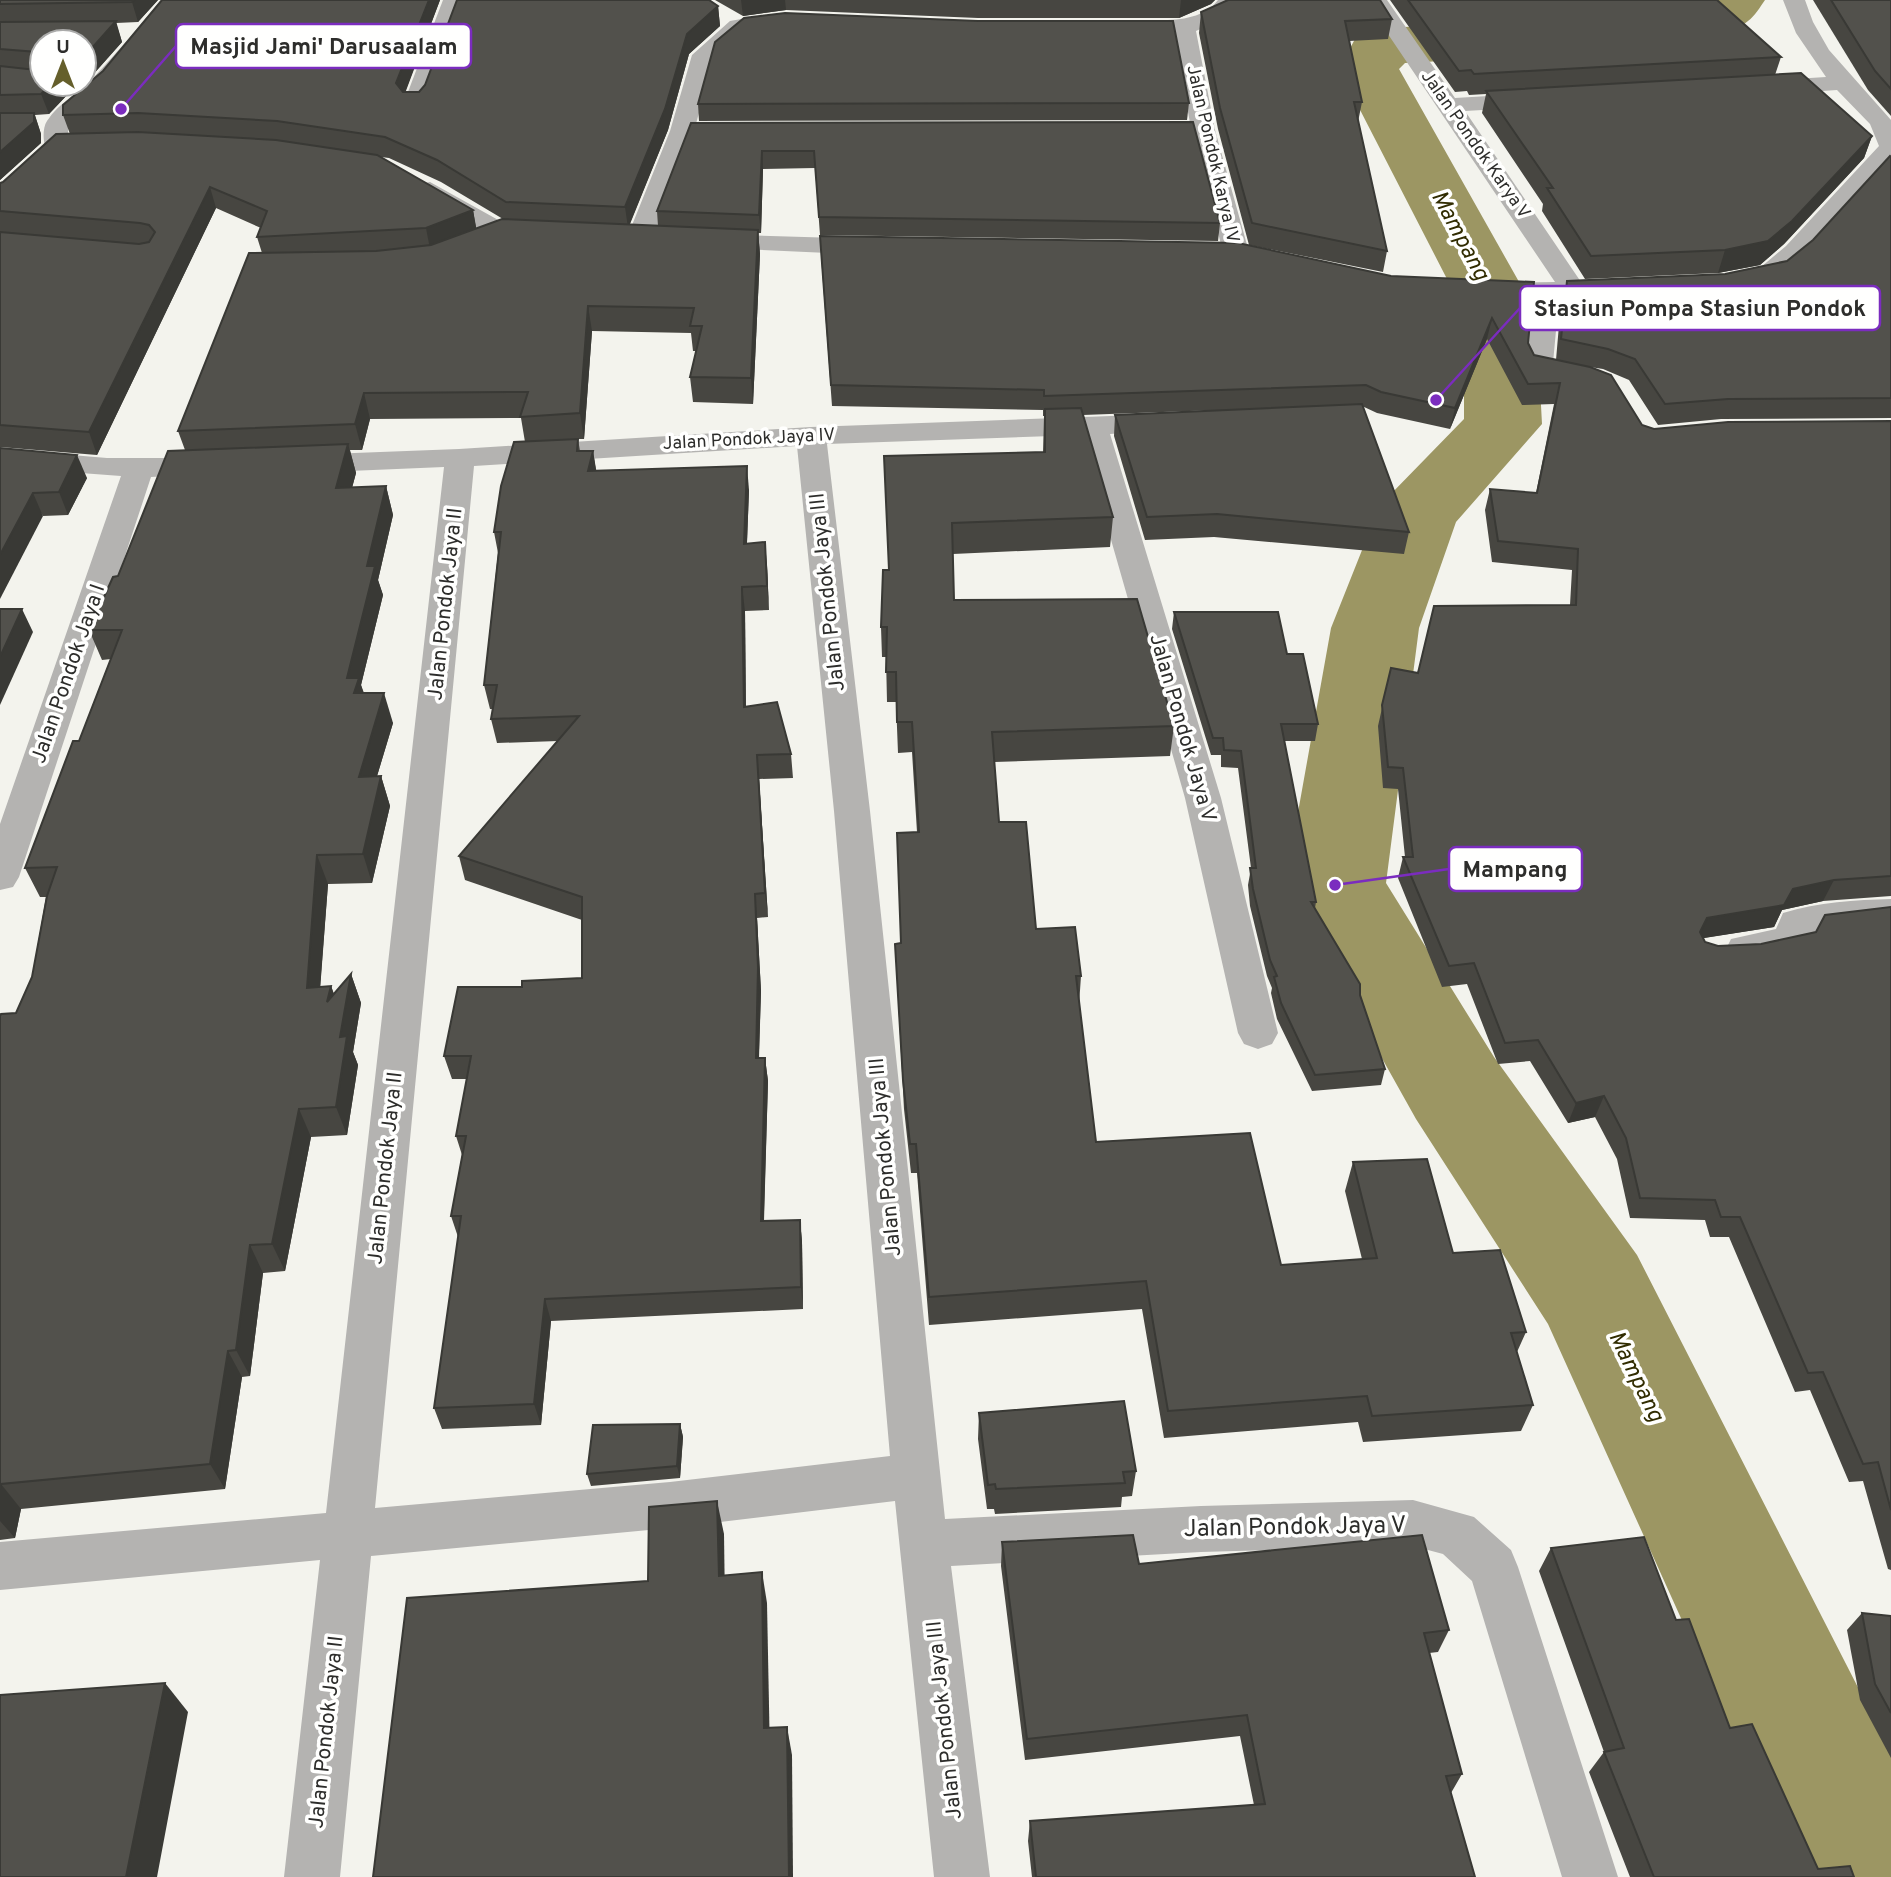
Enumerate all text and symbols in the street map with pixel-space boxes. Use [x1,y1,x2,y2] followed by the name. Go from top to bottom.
[176,24,471,68] callout: Masjid Jami' Darusaalam
[28,28,98,98] north arrow
[190,34,458,63] text: Masjid Jami' Darusaalam
[56,36,70,60] text: U
[1180,63,1244,245] street label: Jalan Pondok Karya IV
[1415,66,1535,224] street label: Jalan Pondok Karya V
[1423,186,1495,286] water label: Mampang
[1520,286,1880,330] callout: Stasiun Pompa Stasiun Pondok
[1534,296,1866,325] text: Stasiun Pompa Stasiun Pondok
[662,424,836,456] street label: Jalan Pondok Jaya IV
[804,491,852,693] street label: Jalan Pondok Jaya III
[422,506,470,702] street label: Jalan Pondok Jaya II
[26,581,112,767] street label: Jalan Pondok Jaya I
[1142,631,1222,825] street label: Jalan Pondok Jaya V
[1449,847,1582,891] callout: Mampang
[1462,857,1568,886] text: Mampang
[864,1056,908,1258] street label: Jalan Pondok Jaya III
[362,1070,410,1266] street label: Jalan Pondok Jaya II
[1601,1327,1670,1428] water label: Mampang
[1183,1511,1407,1545] street label: Jalan Pondok Jaya V
[921,1619,969,1821] street label: Jalan Pondok Jaya III
[303,1634,351,1830] street label: Jalan Pondok Jaya II

